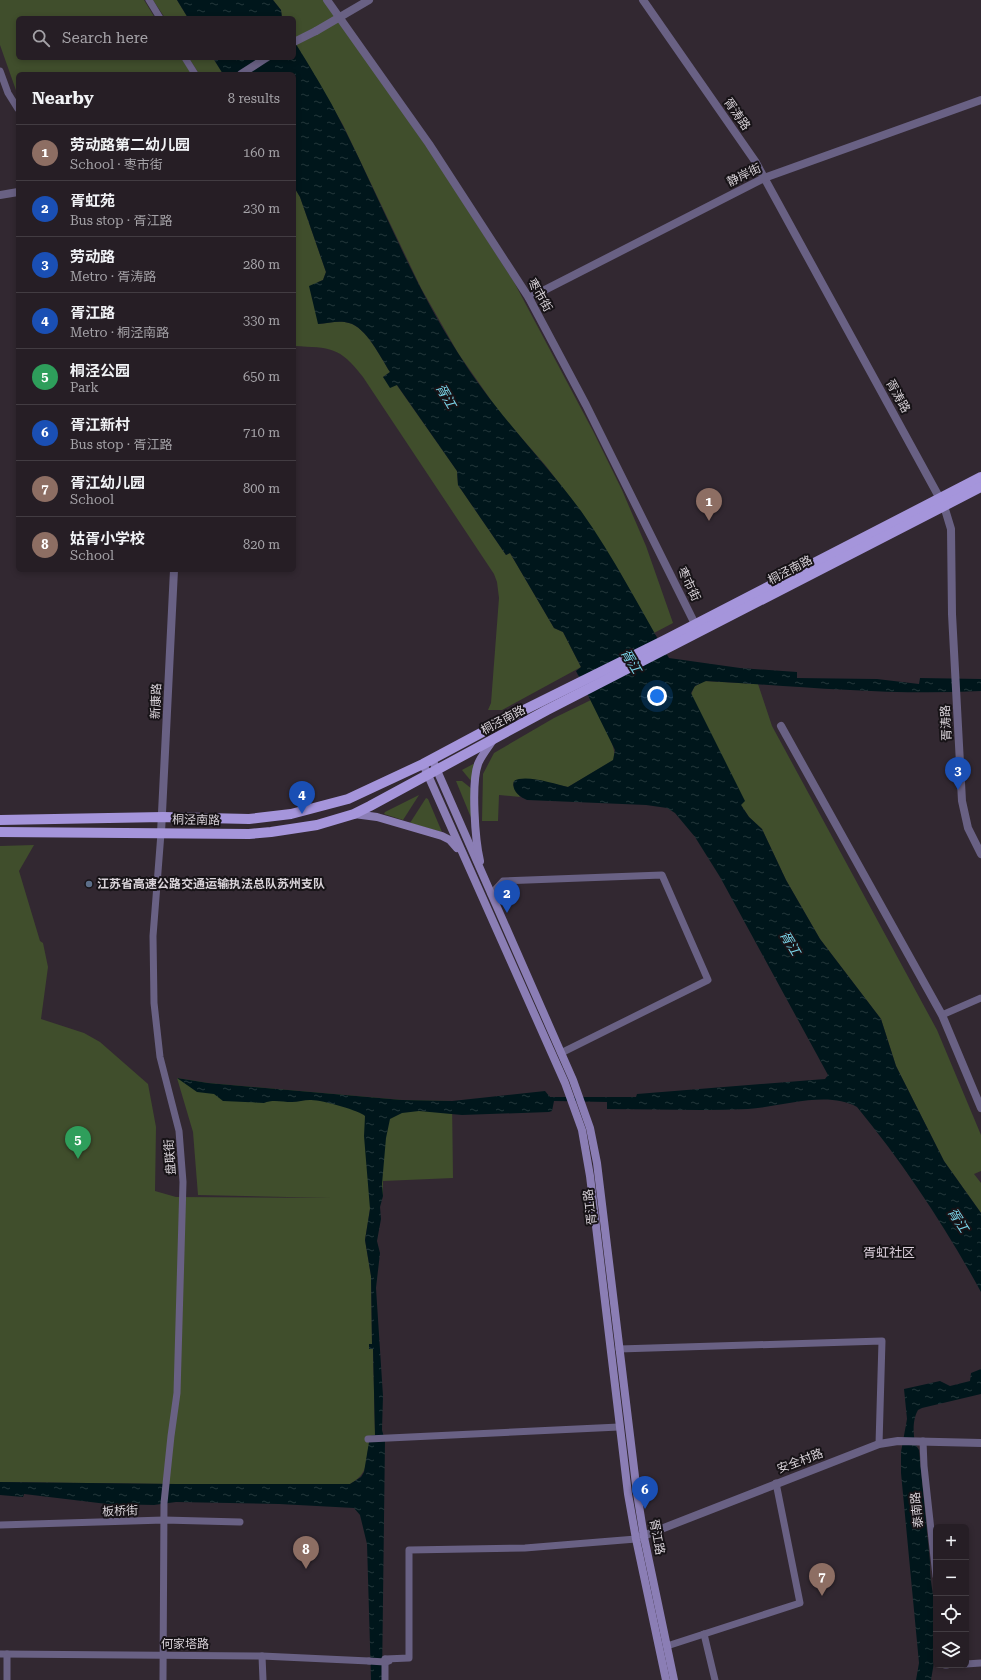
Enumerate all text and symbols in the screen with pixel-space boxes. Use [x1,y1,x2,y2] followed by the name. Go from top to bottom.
[16,16,296,60] search box
[30,27,52,49] icon: search
[62,29,148,47] text: Search here
[32,88,94,108] text: Nearby
[228,91,280,106] text: 8 results
[721,95,753,133] street label: 胥涛路
[70,136,190,154] text: 劳动路第二幼儿园
[41,145,49,160] text: 1
[243,145,280,160] text: 160 m
[70,157,163,172] text: School · 枣市街
[725,161,763,189] street label: 静岸街
[70,192,115,210] text: 胥虹苑
[41,201,49,216] text: 2
[243,201,280,216] text: 230 m
[70,213,172,228] text: Bus stop · 胥江路
[70,248,115,266] text: 劳动路
[41,257,49,272] text: 3
[243,257,280,272] text: 280 m
[70,269,156,284] text: Metro · 胥涛路
[525,276,555,314] street label: 枣市街
[70,304,115,322] text: 胥江路
[41,313,49,328] text: 4
[243,313,280,328] text: 330 m
[70,325,169,340] text: Metro · 桐泾南路
[70,362,130,380] text: 桐泾公园
[41,369,49,384] text: 5
[243,369,280,384] text: 650 m
[883,377,913,415] street label: 胥涛路
[70,380,99,395] text: Park
[433,381,460,413] water label: 胥江
[70,416,130,434] text: 胥江新村
[41,425,49,440] text: 6
[243,425,280,440] text: 710 m
[70,437,172,452] text: Bus stop · 胥江路
[70,474,145,492] text: 胥江幼儿园
[41,481,49,496] text: 7
[243,481,280,496] text: 800 m
[696,488,722,521] pin: 1
[70,492,114,507] text: School
[70,530,145,548] text: 姑胥小学校
[41,537,49,552] text: 8
[243,537,280,552] text: 820 m
[70,548,114,563] text: School
[765,553,815,587] street label: 桐泾南路
[675,565,703,603] street label: 枣市街
[618,646,645,678] water label: 胥江
[148,683,164,719] street label: 新康路
[647,686,667,706] your location
[479,703,527,737] street label: 桐泾南路
[938,705,954,741] street label: 胥涛路
[945,757,971,790] pin: 3
[289,781,315,814] pin: 4
[172,813,220,827] street label: 桐泾南路
[97,877,325,891] place label: 江苏省高速公路交通运输执法总队苏州支队
[84,879,94,889] marker: 江苏省高速公路交通运输执法总队苏州支队
[494,880,520,913] pin: 2
[777,928,804,960] water label: 胥江
[65,1126,91,1159] pin: 5
[162,1139,178,1175] street label: 盘联街
[581,1188,599,1226] street label: 胥江路
[945,1205,972,1237] water label: 胥江
[863,1245,915,1260] district label: 胥虹社区
[775,1446,825,1476] street label: 安全村路
[632,1476,658,1509] pin: 6
[908,1491,926,1529] street label: 泰南路
[102,1503,138,1519] street label: 板桥街
[647,1518,667,1556] street label: 胥江路
[933,1524,969,1668] map controls
[933,1524,969,1560] button: +
[293,1536,319,1569] pin: 8
[933,1560,969,1596] button: −
[809,1563,835,1596] pin: 7
[933,1596,969,1632] button: locate
[933,1632,969,1668] button: layers
[161,1637,209,1651] street label: 何家塔路

